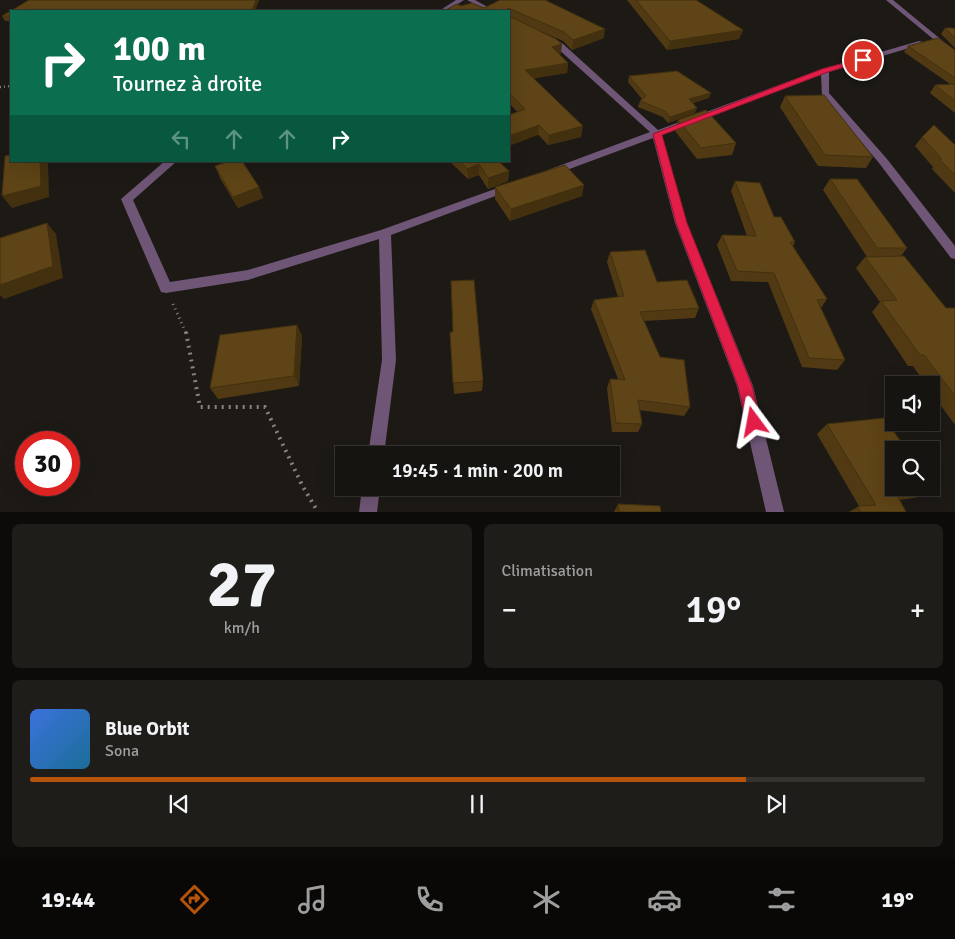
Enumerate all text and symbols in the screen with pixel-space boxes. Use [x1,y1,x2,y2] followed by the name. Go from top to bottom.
[113,27,206,70] text: 100 m
[30,30,95,95] icon: right
[842,39,884,81] pin
[849,46,877,74] icon: arrive
[113,70,262,97] text: Tournez à droite
[167,125,195,153] icon: left
[220,125,248,153] icon: ahead
[273,125,301,153] icon: ahead
[326,125,354,153] icon: right
[885,376,940,496] map controls
[885,376,940,431] button: sound
[727,395,779,447] position arrow
[15,431,80,496] speed limit sign: 30
[885,441,940,496] button: search
[392,459,563,483] text: 19:45 · 1 min · 200 m
[207,545,277,625] text: 27
[502,561,593,581] text: Climatisation
[685,586,741,633] text: 19°
[502,593,517,627] text: −
[910,593,925,627] text: +
[224,618,260,638] text: km/h
[105,717,189,741] text: Blue Orbit
[105,741,139,761] text: Sona
[165,790,193,818] icon: previous
[463,790,491,818] icon: pause
[762,790,790,818] icon: next
[177,882,212,917] icon: directions
[295,882,330,917] icon: music
[412,882,447,917] icon: phone
[529,882,564,917] icon: climate
[647,882,682,917] icon: car
[764,882,799,917] icon: filters
[41,886,95,913] text: 19:44
[881,886,914,913] text: 19°

